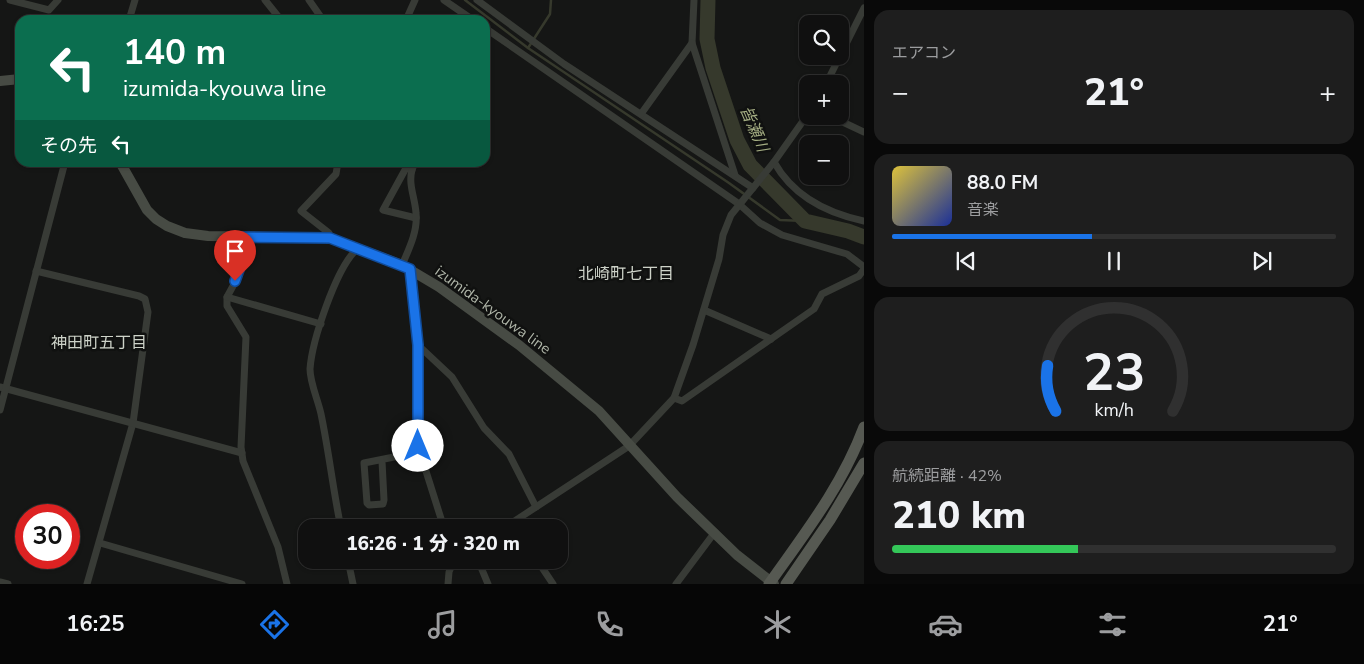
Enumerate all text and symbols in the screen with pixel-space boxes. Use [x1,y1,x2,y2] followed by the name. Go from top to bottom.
[799,15,849,185] map controls
[799,15,849,65] button: search
[123,29,226,76] text: 140 m
[40,35,105,100] icon: left
[892,42,956,64] text: エアコン
[1084,67,1144,118] text: 21°
[123,74,326,104] text: izumida-kyouwa line
[892,74,909,112] text: −
[1319,74,1336,112] text: +
[799,75,849,125] button: +
[734,103,774,157] water label: 皆瀬川
[107,130,135,158] icon: left
[40,133,97,159] text: その先
[799,135,849,185] button: −
[967,170,1038,196] text: 88.0 FM
[967,199,999,221] text: 音楽
[214,230,256,281] pin
[221,237,249,265] icon: arrive
[952,247,980,275] icon: previous
[1100,247,1128,275] icon: pause
[1248,247,1276,275] icon: next
[431,261,555,359] street label: izumida-kyouwa line
[578,263,674,285] district label: 北崎町七丁目
[51,332,147,354] district label: 神田町五丁目
[1083,337,1145,408] text: 23
[1094,398,1134,422] text: km/h
[391,419,443,471] position arrow
[892,465,1002,487] text: 航続距離 · 42%
[892,490,1026,541] text: 210 km
[15,504,80,569] speed limit sign: 30
[346,531,520,557] text: 16:26 · 1 分 · 320 m
[257,607,292,642] icon: directions
[425,607,460,642] icon: music
[592,607,627,642] icon: phone
[760,607,795,642] icon: climate
[928,607,963,642] icon: car
[1095,607,1130,642] icon: filters
[66,609,125,639] text: 16:25
[1263,609,1298,639] text: 21°

